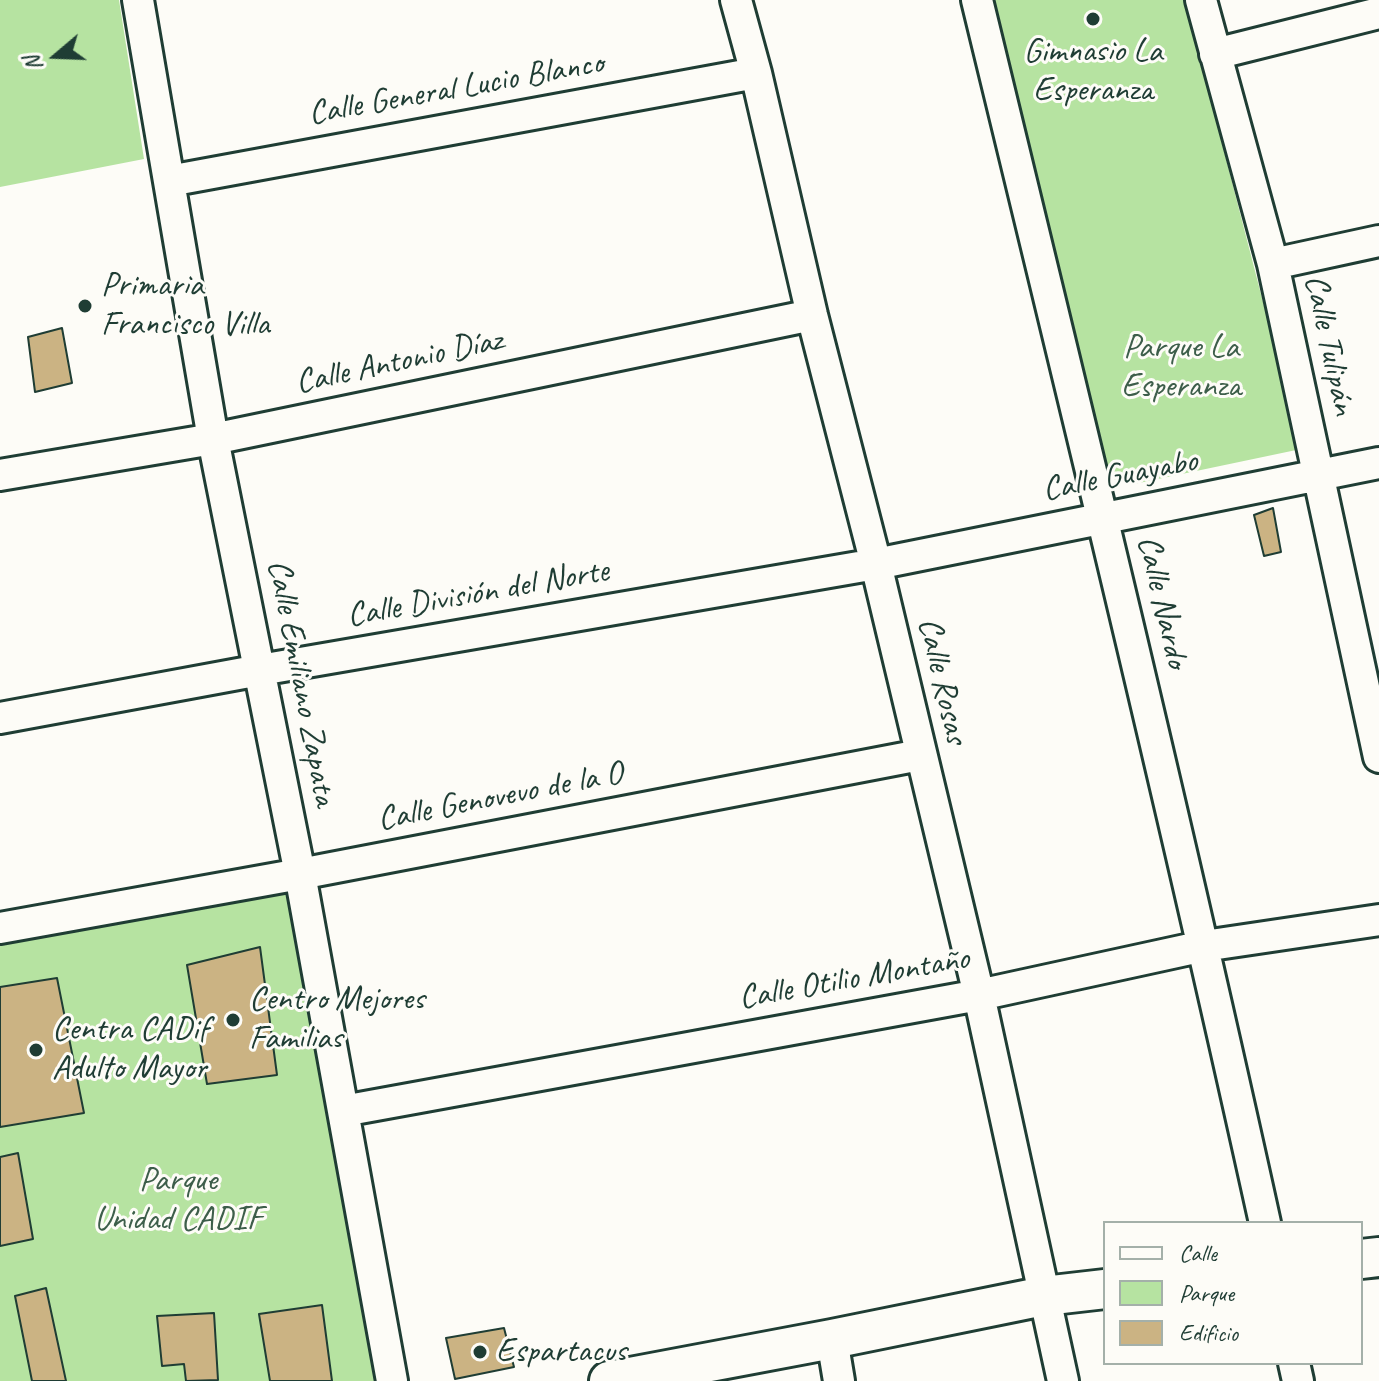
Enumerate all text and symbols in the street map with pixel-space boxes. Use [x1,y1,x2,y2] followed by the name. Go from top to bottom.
[1084,10,1102,28] marker: Gimnasio La Esperanza
[16,16,96,96] north arrow
[1024,32,1162,112] place label: Gimnasio La Esperanza
[305,43,607,135] street label: Calle General Lucio Blanco
[18,53,49,75] text: N
[101,266,269,346] place label: Primaria Francisco Villa
[1294,271,1364,419] street label: Calle Tulipán
[76,297,94,315] marker: Primaria Francisco Villa
[292,320,506,404] street label: Calle Antonio Díaz
[1121,328,1241,408] park label: Parque La Esperanza
[1039,441,1201,511] street label: Calle Guayabo
[1127,532,1197,672] street label: Calle Nardo
[344,551,612,637] street label: Calle División del Norte
[257,556,345,810] street label: Calle Emiliano Zapata
[908,614,976,748] street label: Calle Rosas
[374,753,626,841] street label: Calle Genovevo de la O
[736,939,972,1019] street label: Calle Otilio Montaño
[249,980,424,1060] place label: Centro Mejores Familias
[52,1010,208,1090] place label: Centra CADif Adulto Mayor
[224,1011,242,1029] marker: Centro Mejores Familias
[27,1041,45,1059] marker: Centra CADif Adulto Mayor
[94,1161,262,1240] park label: Parque Unidad CADIF
[1103,1221,1363,1365] legend
[1179,1238,1217,1268] text: Calle
[1179,1278,1234,1308] text: Parque
[1179,1318,1238,1348] text: Edificio
[496,1332,627,1372] place label: Espartacus
[471,1343,489,1361] marker: Espartacus

